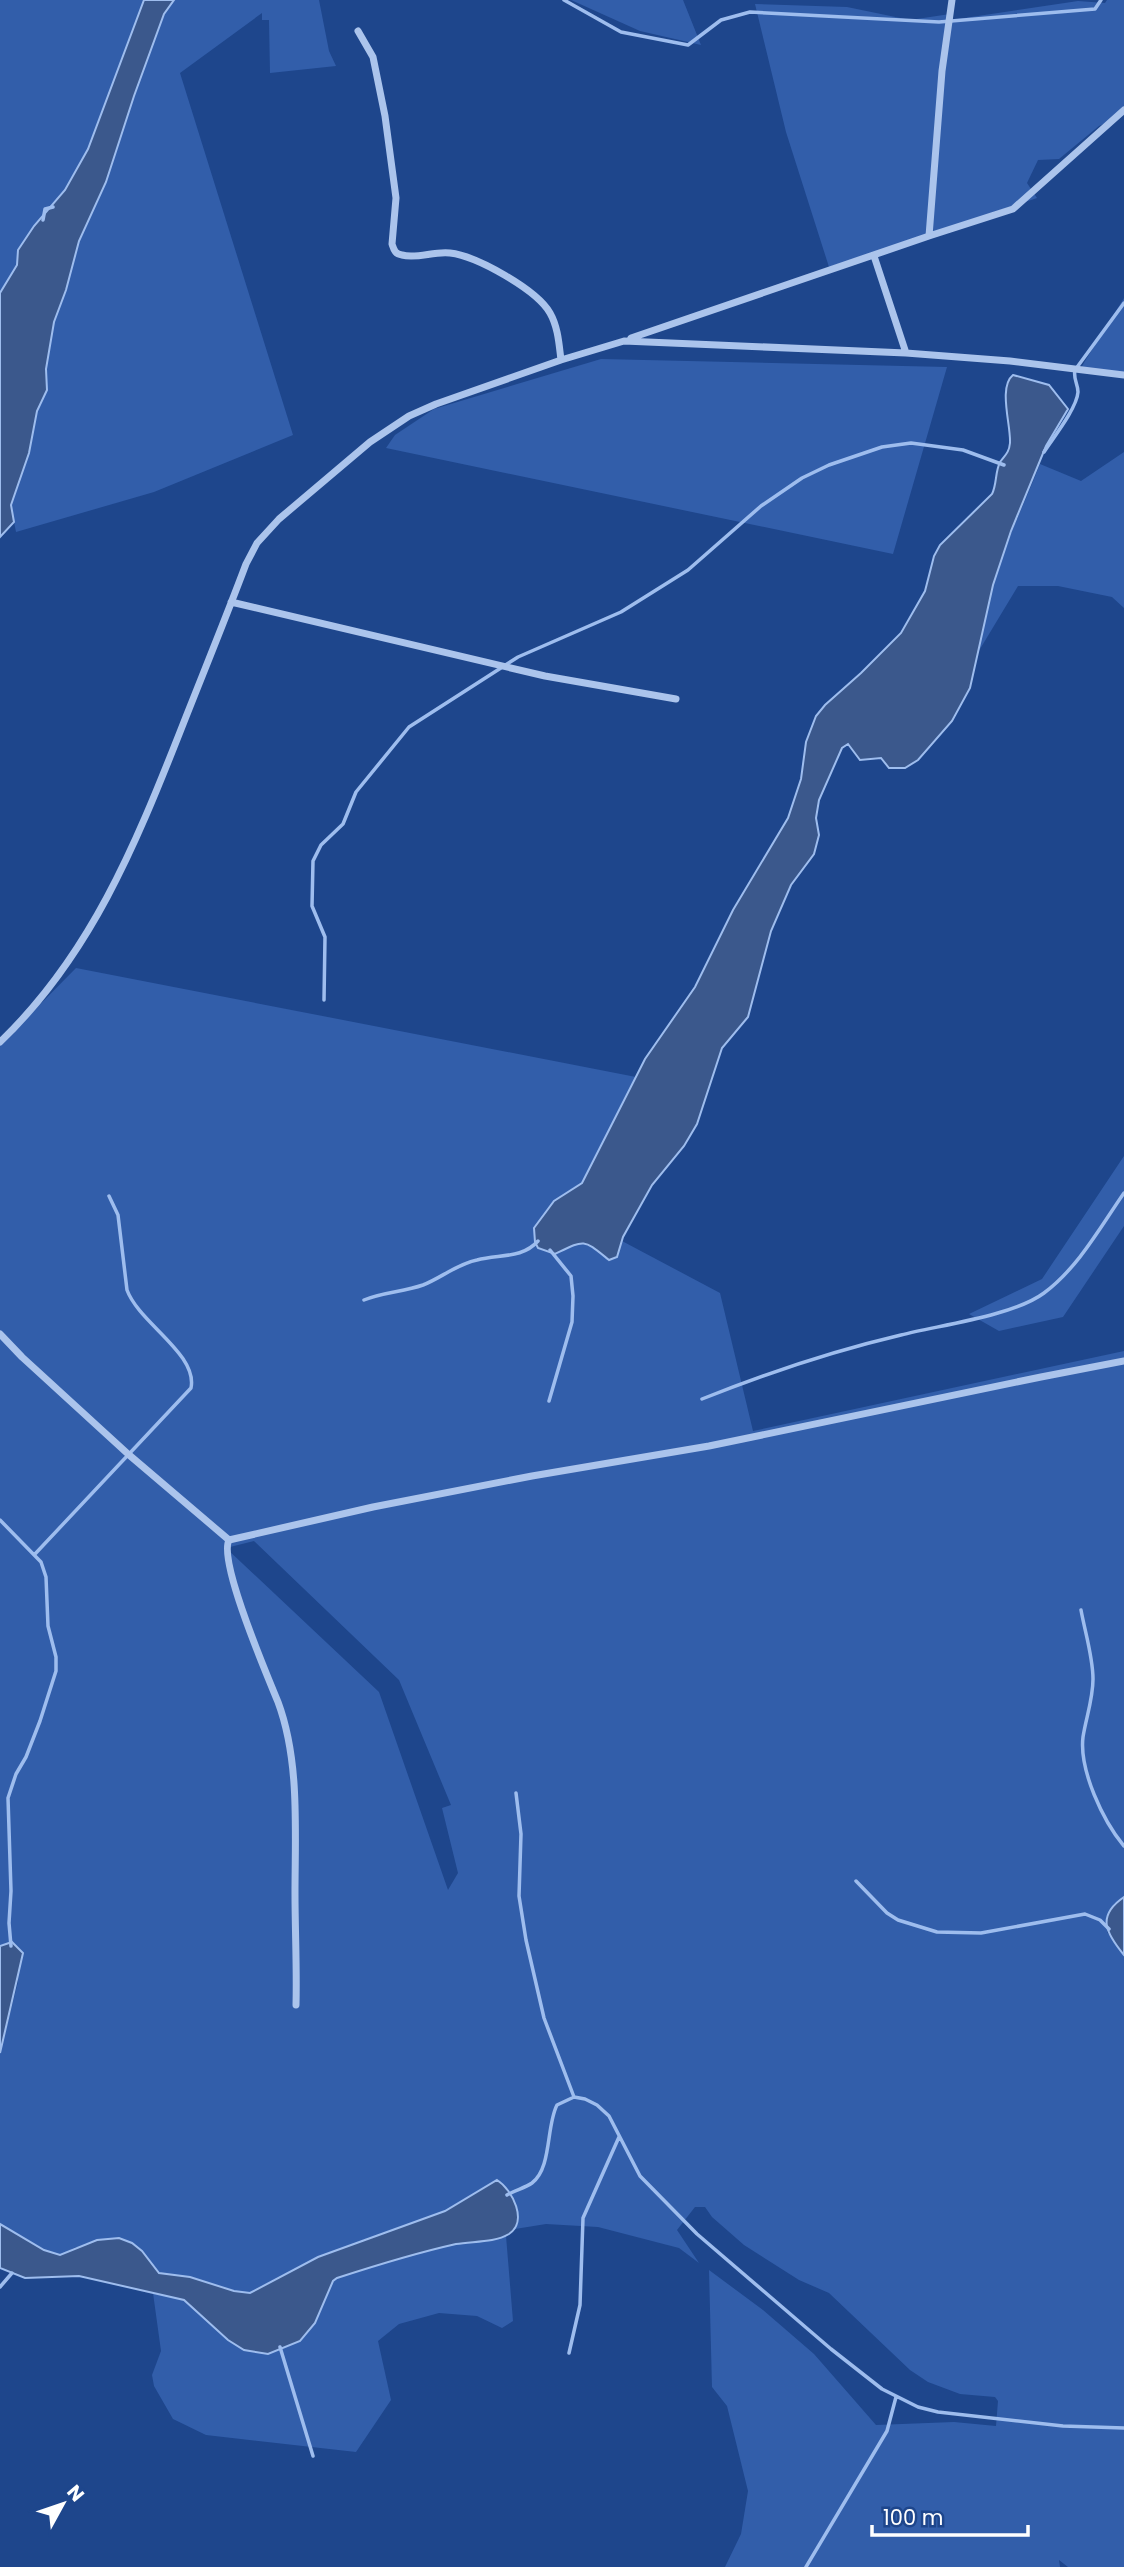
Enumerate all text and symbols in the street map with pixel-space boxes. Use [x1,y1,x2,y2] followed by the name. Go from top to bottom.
[28,2469,98,2539] north arrow
[61,2479,91,2508] text: N
[872,2494,1028,2538] scale bar
[883,2503,943,2532] text: 100 m

